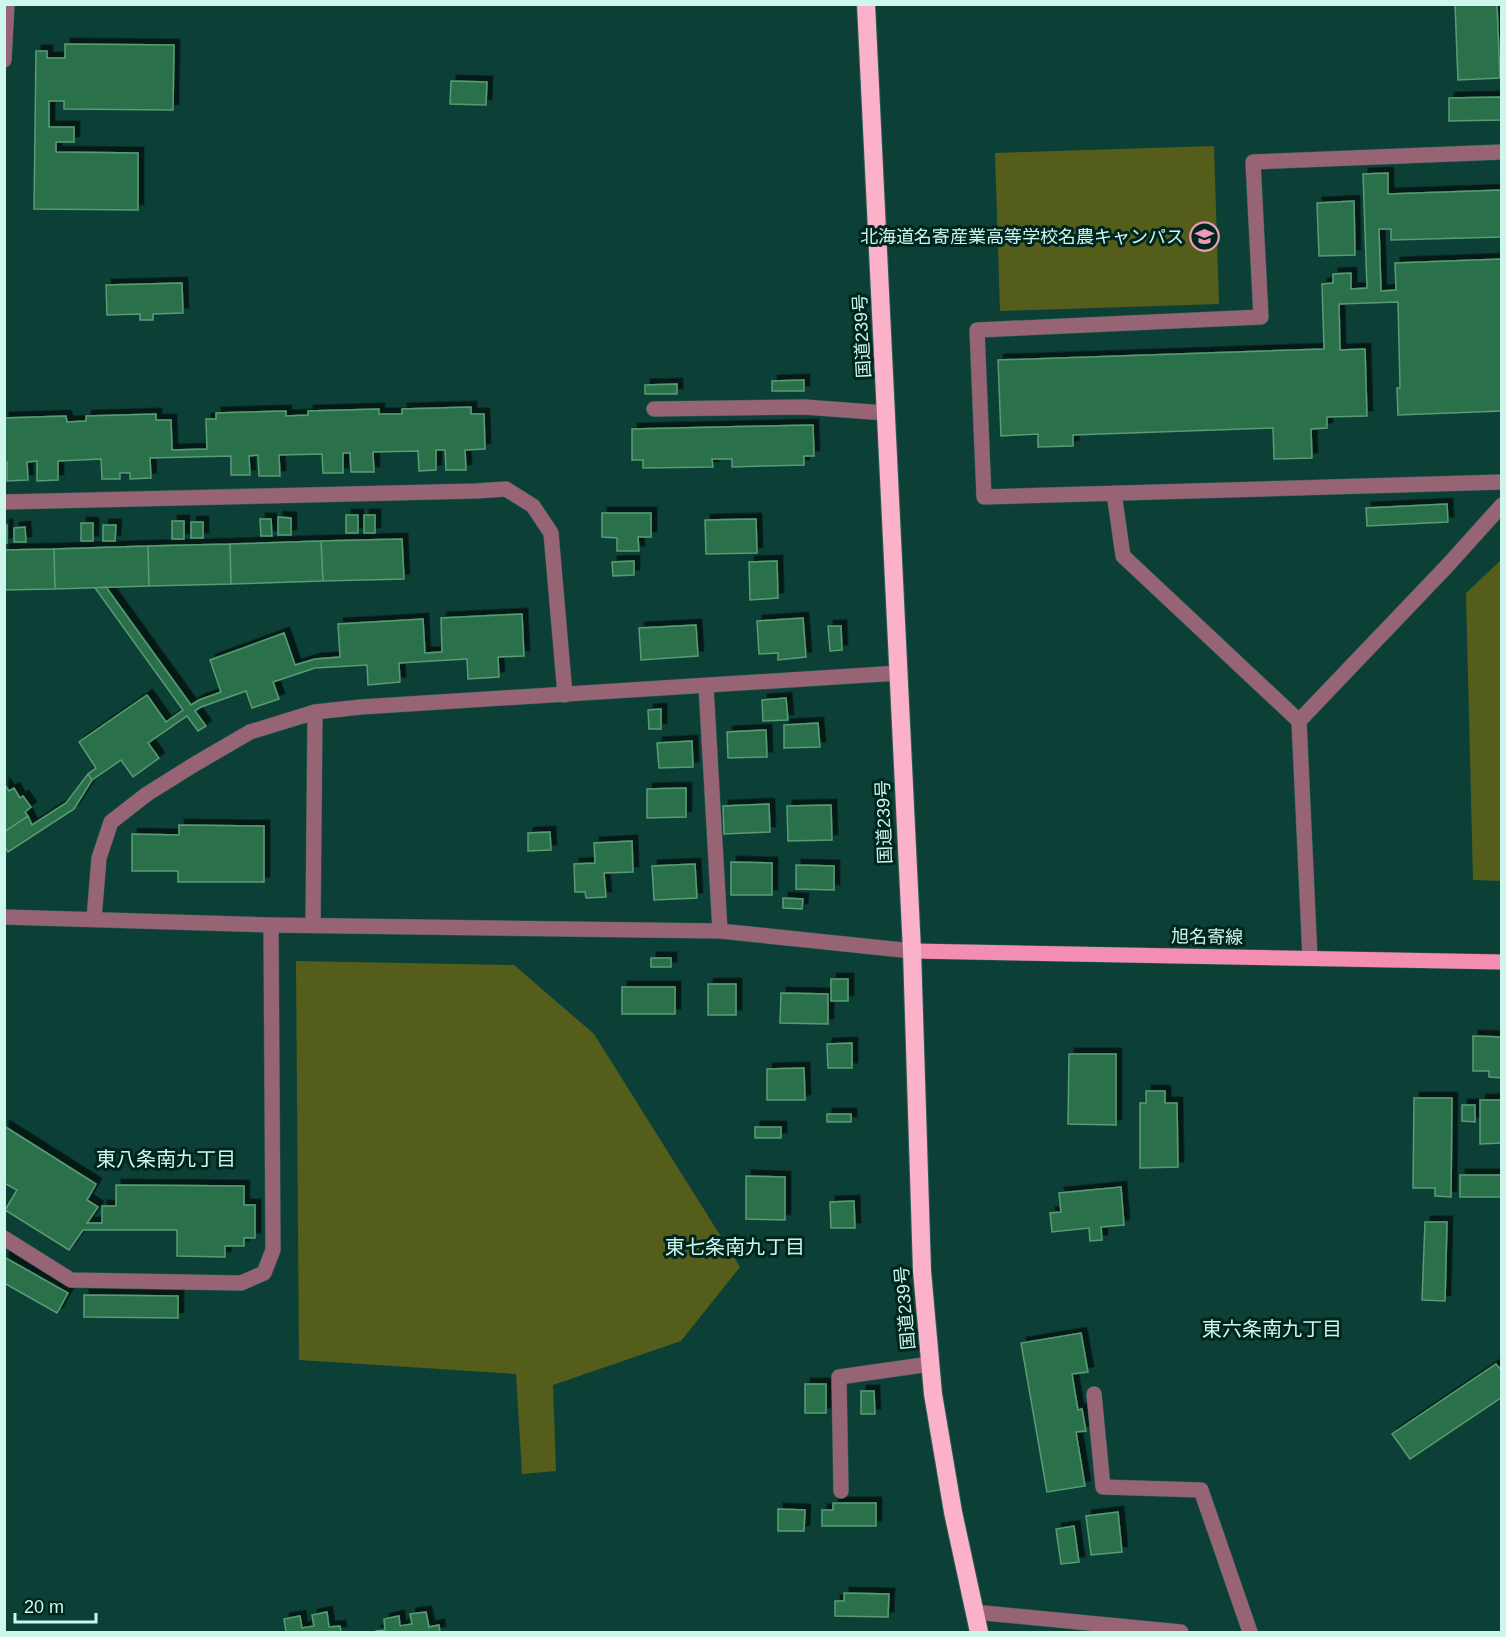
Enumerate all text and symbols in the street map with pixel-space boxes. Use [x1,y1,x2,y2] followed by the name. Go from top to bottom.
[1189,221,1221,253] school or university icon: 北海道名寄産業高等学校名農キャンパス
[860,227,1184,247] place label: 北海道名寄産業高等学校名農キャンパス
[850,294,874,378] street label: 国道239号
[873,780,895,864] street label: 国道239号
[1171,926,1243,948] street label: 旭名寄線
[96,1148,236,1170] district label: 東八条南九丁目
[665,1236,805,1258] district label: 東七条南九丁目
[891,1265,919,1351] street label: 国道239号
[1202,1318,1342,1340] district label: 東六条南九丁目
[15,1586,96,1624] scale bar
[24,1597,64,1617] text: 20 m

